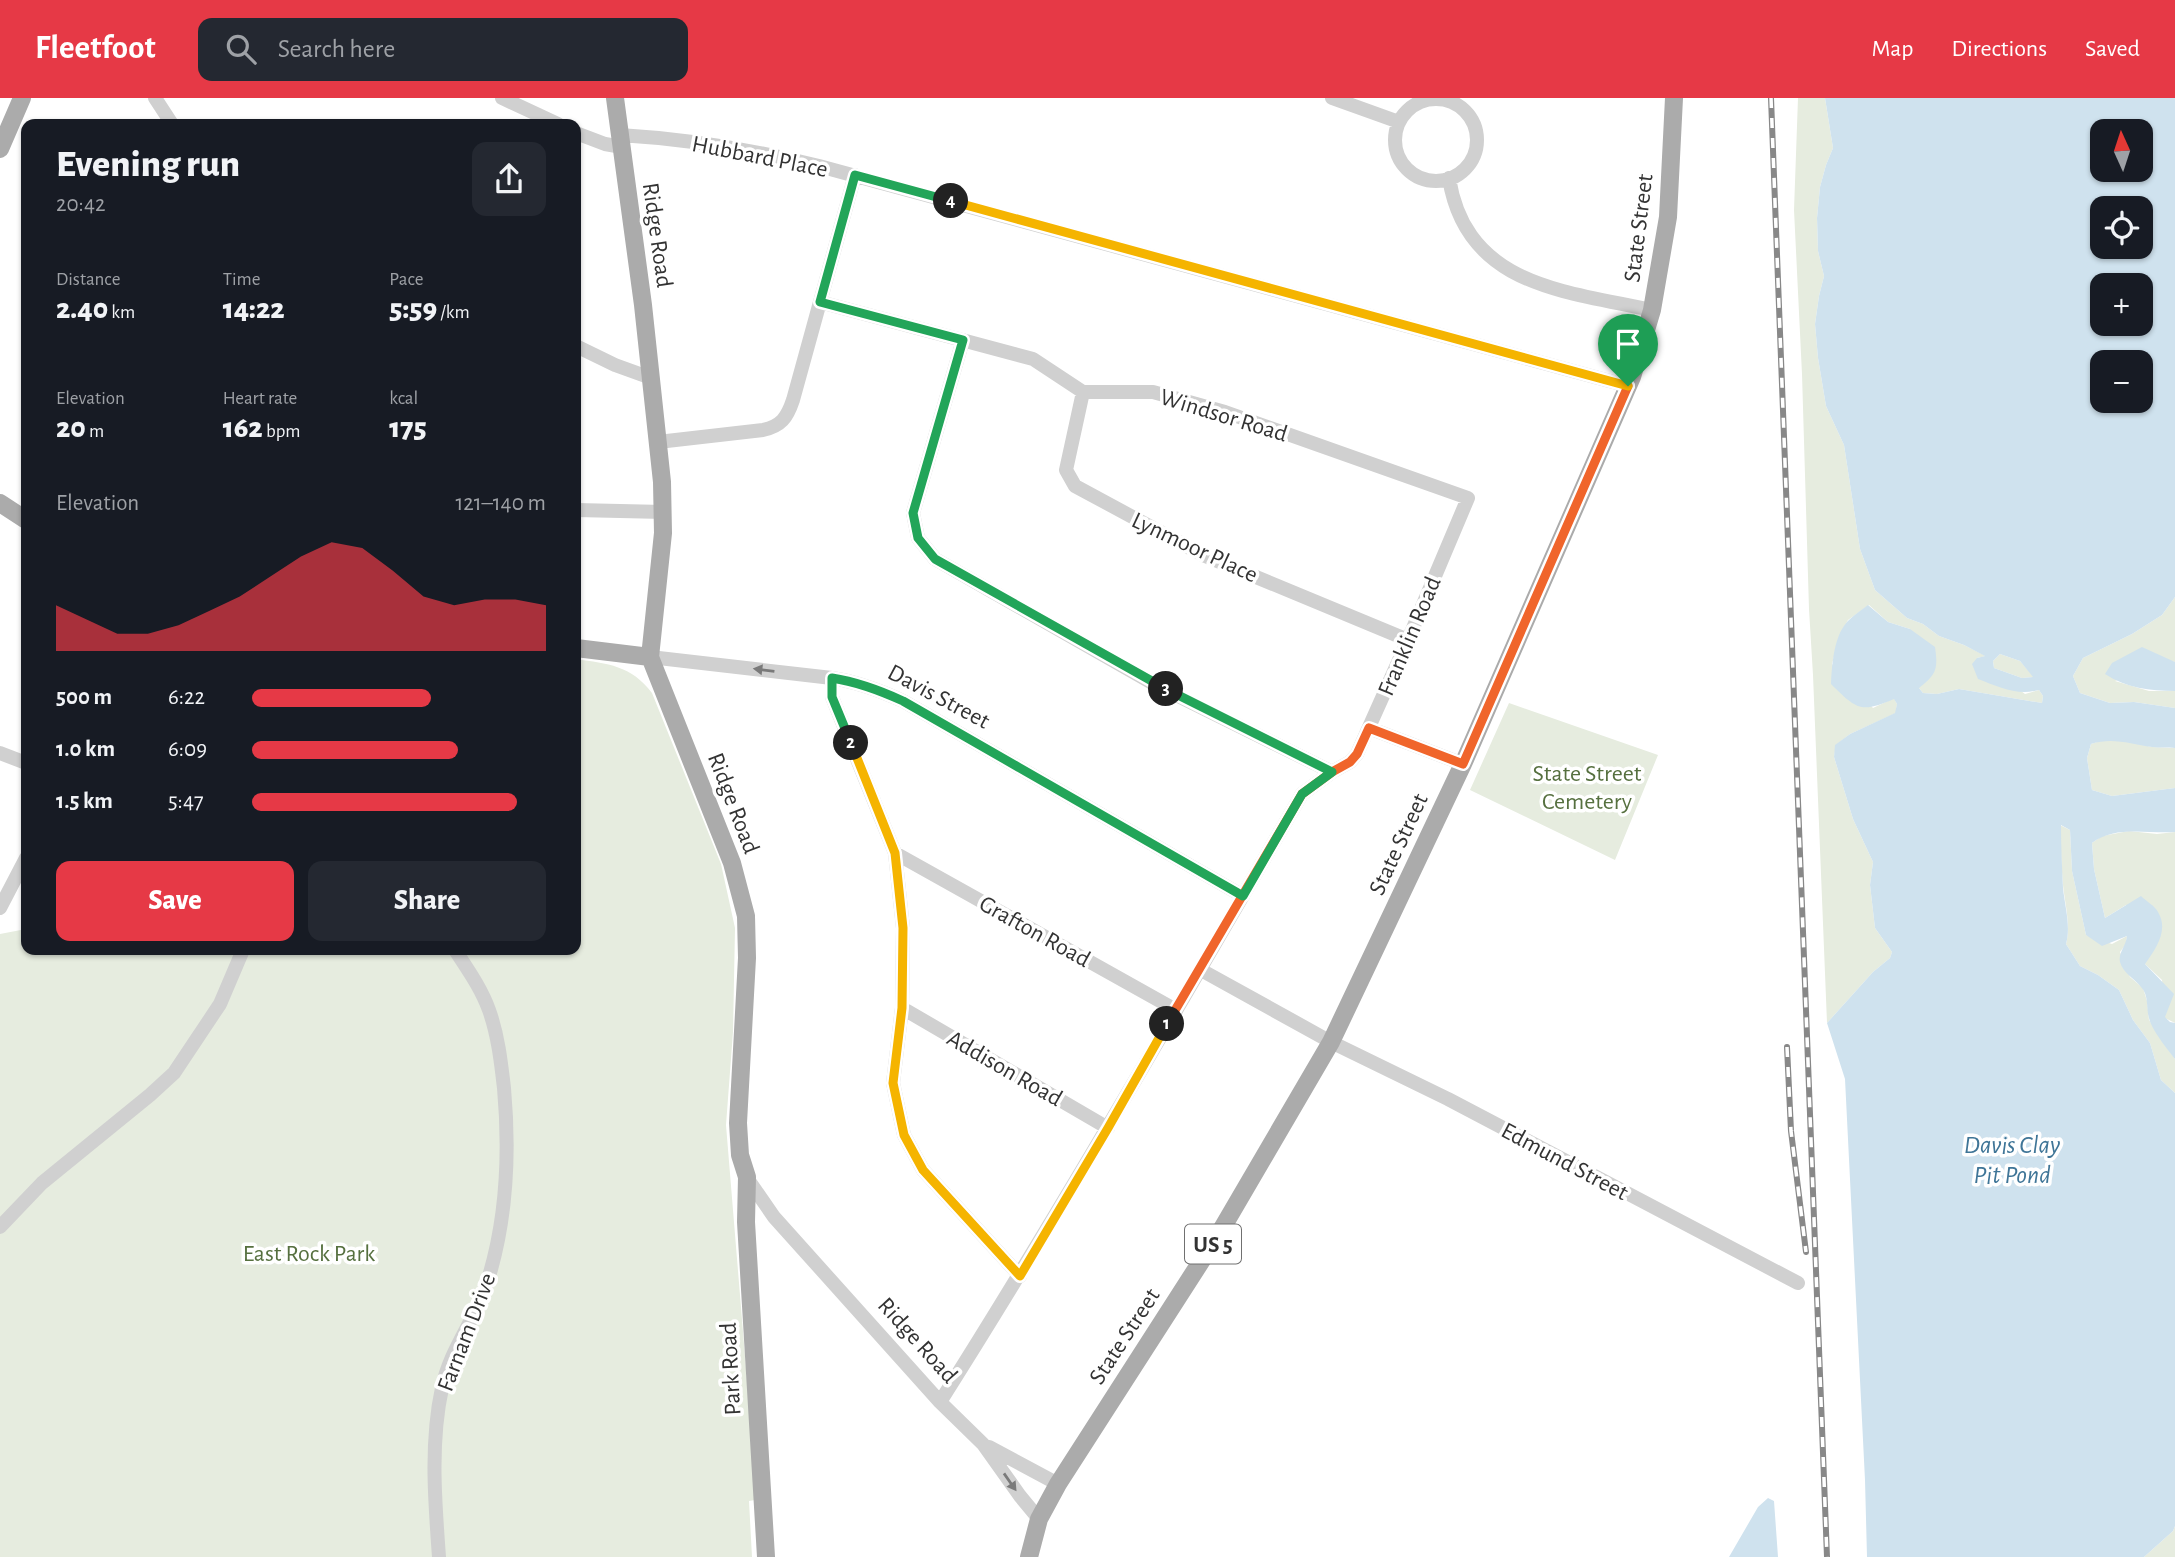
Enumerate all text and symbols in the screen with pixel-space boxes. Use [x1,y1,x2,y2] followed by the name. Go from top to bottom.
[198,18,688,81] search box
[222,30,260,68] icon: search
[35,32,156,65] text: Fleetfoot
[278,36,395,62] text: Search here
[1871,37,1913,61] text: Map
[1951,37,2047,61] text: Directions
[2085,37,2140,61] text: Saved
[2090,119,2152,182] north arrow
[2090,119,2153,413] map controls
[690,132,830,182] street label: Hubbard Place
[472,142,546,216] button: share
[56,146,240,184] text: Evening run
[1620,172,1658,284] street label: State Street
[638,181,676,289] street label: Ridge Road
[934,184,968,218] pin: 4
[946,191,955,210] text: 4
[56,193,105,216] text: 20:42
[2090,196,2153,259] button: locate
[56,270,120,289] text: Distance
[223,270,261,289] text: Time
[389,270,424,289] text: Pace
[2090,273,2153,336] button: +
[56,294,108,324] text: 2.40
[223,294,285,324] text: 14:22
[389,294,437,324] text: 5:59
[108,303,135,322] text: km
[437,303,470,322] text: /km
[1598,314,1658,386] pin
[1609,325,1647,363] icon: arrive
[2090,350,2153,413] button: −
[1157,385,1290,447] street label: Windsor Road
[56,389,125,408] text: Elevation
[223,389,297,408] text: Heart rate
[389,389,418,408] text: kcal
[56,413,86,443] text: 20
[223,413,263,443] text: 162
[389,413,427,443] text: 175
[86,422,104,441] text: m
[263,422,300,441] text: bpm
[56,492,139,515] text: Elevation
[455,492,546,515] text: 121–140 m
[1128,508,1261,587] street label: Lynmoor Place
[1374,573,1446,700] street label: Franklin Road
[884,660,994,734] street label: Davis Street
[753,664,775,675] one-way arrow
[1148,672,1184,706] pin: 3
[1161,679,1170,698] text: 3
[56,686,112,709] text: 500 m
[168,686,205,709] text: 6:22
[834,726,868,760] pin: 2
[846,733,855,752] text: 2
[56,738,115,761] text: 1.0 km
[168,738,207,761] text: 6:09
[703,750,763,857] street label: Ridge Road
[1533,762,1642,814] park label: State Street Cemetery
[56,790,113,813] text: 1.5 km
[168,790,204,813] text: 5:47
[1365,790,1433,899] street label: State Street
[56,861,294,941] button: Save
[308,861,546,941] button: Share
[975,892,1094,972] street label: Grafton Road
[1150,1006,1184,1042] pin: 1
[1163,1014,1170,1033] text: 1
[943,1026,1066,1111] street label: Addison Road
[1497,1118,1632,1205] street label: Edmund Street
[1964,1132,2060,1188] water label: Davis Clay Pit Pond
[1185,1224,1241,1264] road number: US 5
[243,1242,375,1266] park label: East Rock Park
[433,1270,500,1395] street label: Farnam Drive
[1085,1284,1165,1389] street label: State Street
[873,1293,962,1388] street label: Ridge Road
[717,1322,745,1416] street label: Park Road
[1003,1473,1017,1491] one-way arrow

